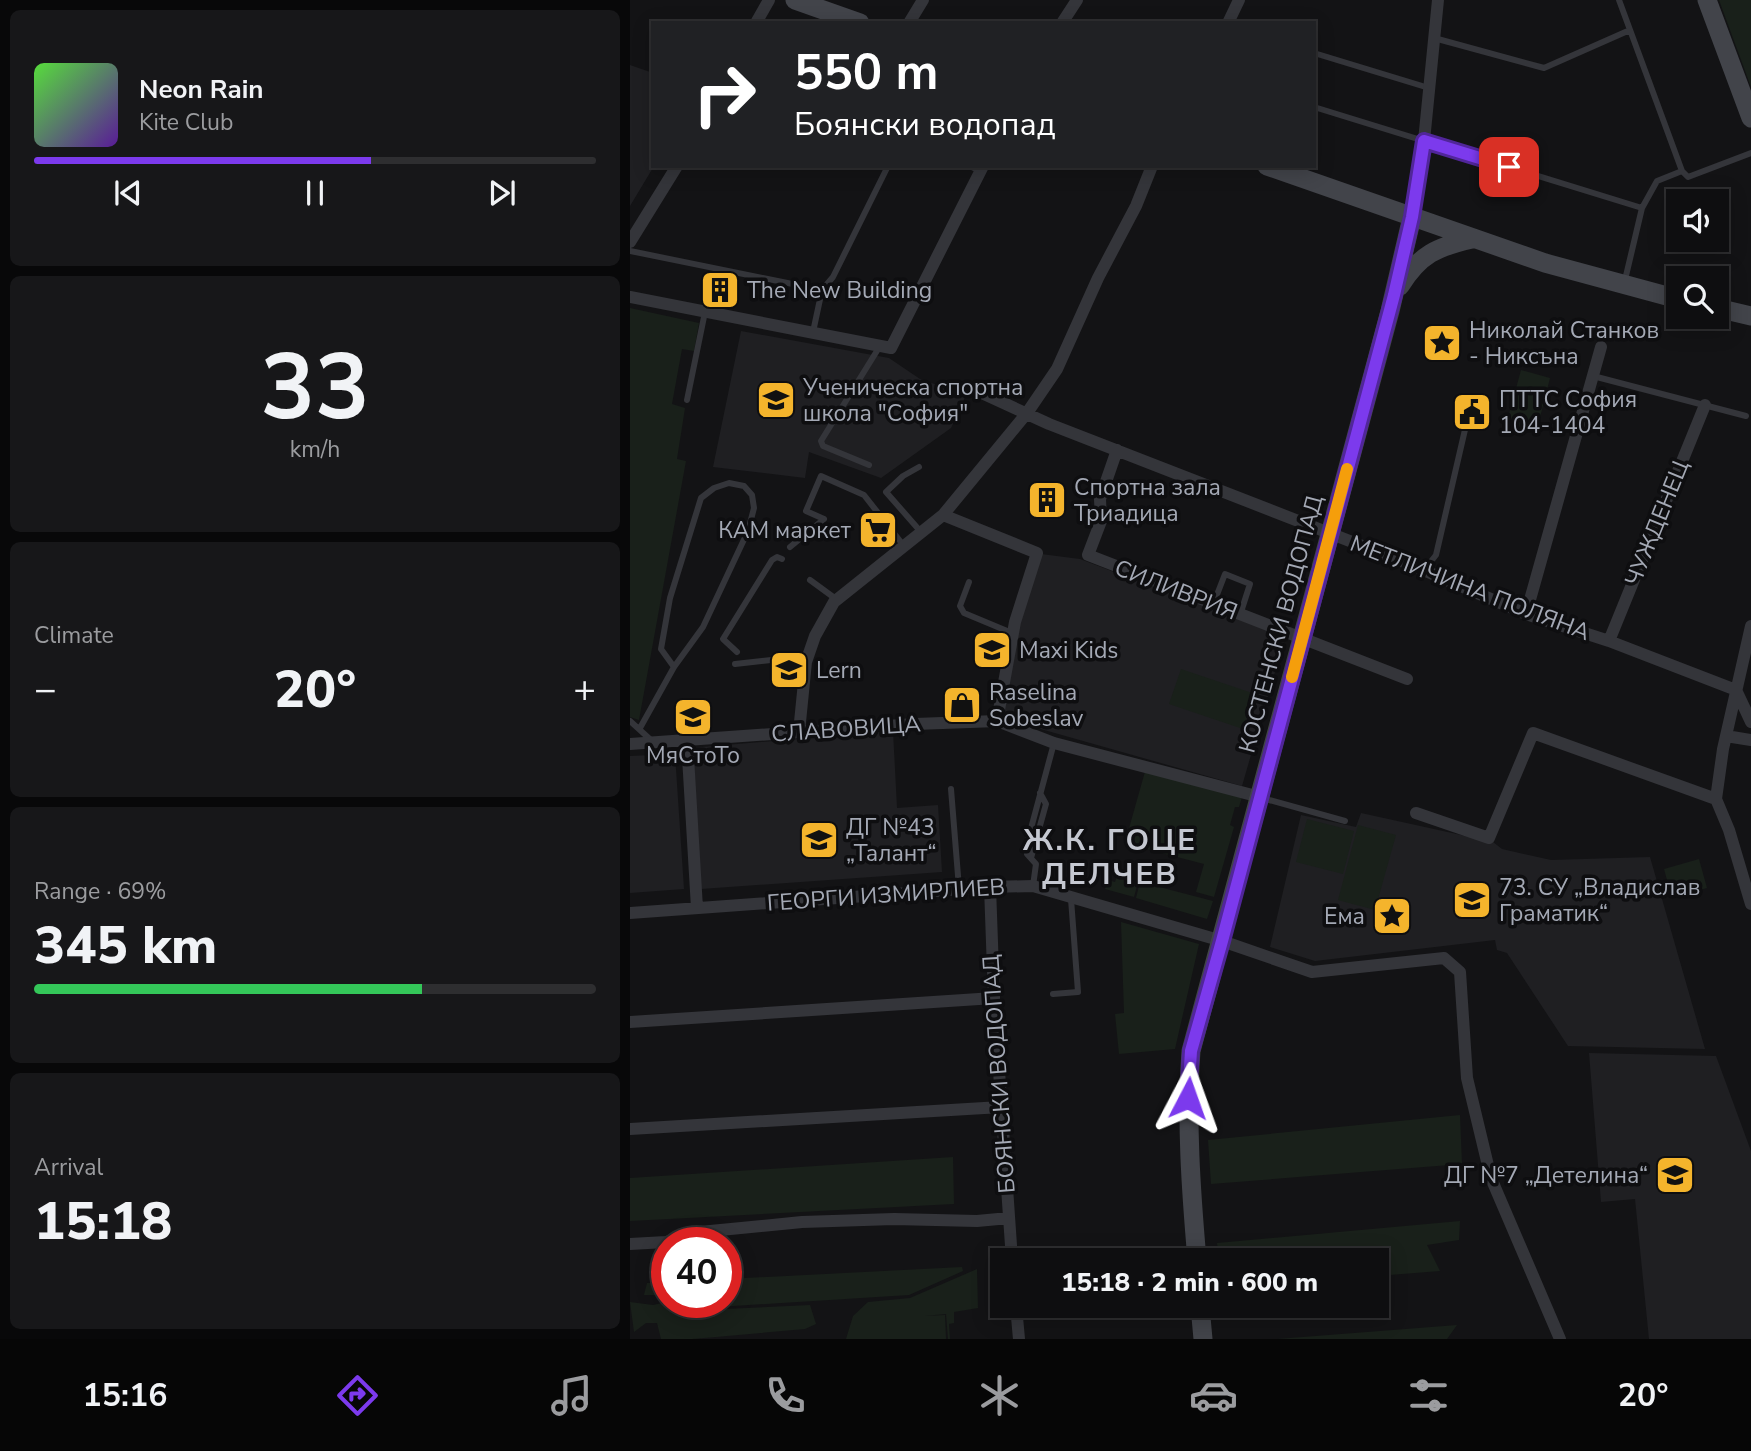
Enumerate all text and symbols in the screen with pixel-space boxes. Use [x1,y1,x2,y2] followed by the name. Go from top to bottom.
[794,39,938,106] text: 550 m
[679,49,770,140] icon: right
[139,72,264,107] text: Neon Rain
[794,103,1056,146] text: Боянски водопад
[139,107,233,138] text: Kite Club
[1479,137,1539,197] pin
[1490,148,1528,186] icon: arrive
[109,174,147,212] icon: previous
[296,174,334,212] icon: pause
[483,174,521,212] icon: next
[1666,189,1729,329] map controls
[1666,189,1729,252] button: sound
[1666,266,1729,329] button: search
[699,269,741,311] building icon: The New Building
[747,275,932,306] place label: The New Building
[1469,315,1659,372] place label: Николай Станков - Никсъна
[1421,322,1463,364] place icon: Николай Станков - Никсъна
[260,326,370,450] text: 33
[802,372,1023,429] place label: Ученическа спортна школа "София"
[755,379,797,421] school or university icon: Ученическа спортна школа "София"
[1499,384,1637,441] place label: ПТТС София 104-1404
[1451,391,1493,433] public building icon: ПТТС София 104-1404
[290,434,340,465] text: km/h
[1618,456,1696,590] street label: ЧУЖДЕНЕЦ
[1074,472,1221,529] place label: Спортна зала Триадица
[1026,479,1068,521] building icon: Спортна зала Триадица
[1232,492,1330,756] street label: КОСТЕНСКИ ВОДОПАД
[857,509,899,551] supermarket icon: КАМ маркет
[718,515,852,546] place label: КАМ маркет
[1346,528,1595,648] street label: МЕТЛИЧИНА ПОЛЯНА
[1110,552,1242,628] street label: СИЛИВРИЯ
[34,620,114,651] text: Climate
[971,629,1013,671] school or university icon: Maxi Kids
[1019,635,1118,666] place label: Maxi Kids
[768,649,810,691] school or university icon: Lern
[274,654,356,725] text: 20°
[816,655,862,686] place label: Lern
[34,664,57,715] text: −
[573,664,596,715] text: +
[989,677,1084,734] place label: Raselina Sobeslav
[941,684,983,726] shop icon: Raselina Sobeslav
[672,696,714,738] school or university icon: МяСтоТо
[770,708,922,750] street label: СЛАВОВИЦА
[646,740,740,771] place label: МяСтоТо
[846,812,937,869] place label: ДГ №43 „Талант“
[798,819,840,861] school or university icon: ДГ №43 „Талант“
[1023,820,1197,895] district label: Ж.К. ГОЦЕ ДЕЛЧЕВ
[766,871,1006,919] street label: ГЕОРГИ ИЗМИРЛИЕВ
[1499,872,1700,929] place label: 73. СУ „Владислав Граматик“
[34,876,166,907] text: Range · 69%
[1451,879,1493,921] school or university icon: 73. СУ „Владислав Граматик“
[1371,895,1413,937] place icon: Ема
[1324,901,1365,932] place label: Ема
[34,910,217,981] text: 345 km
[975,954,1023,1194] street label: БОЯНСКИ ВОДОПАД
[1151,1061,1225,1135] position arrow
[34,1152,103,1183] text: Arrival
[1654,1154,1696,1196] school or university icon: ДГ №7 „Детелина“
[1444,1160,1648,1191] place label: ДГ №7 „Детелина“
[34,1186,172,1257] text: 15:18
[651,1227,742,1318] speed limit sign: 40
[1061,1265,1318,1300] text: 15:18 · 2 min · 600 m
[333,1371,382,1420] icon: directions
[547,1371,596,1420] icon: music
[761,1371,810,1420] icon: phone
[975,1371,1024,1420] icon: climate
[1189,1371,1238,1420] icon: car
[1404,1371,1453,1420] icon: filters
[83,1374,167,1417] text: 15:16
[1618,1374,1668,1417] text: 20°

